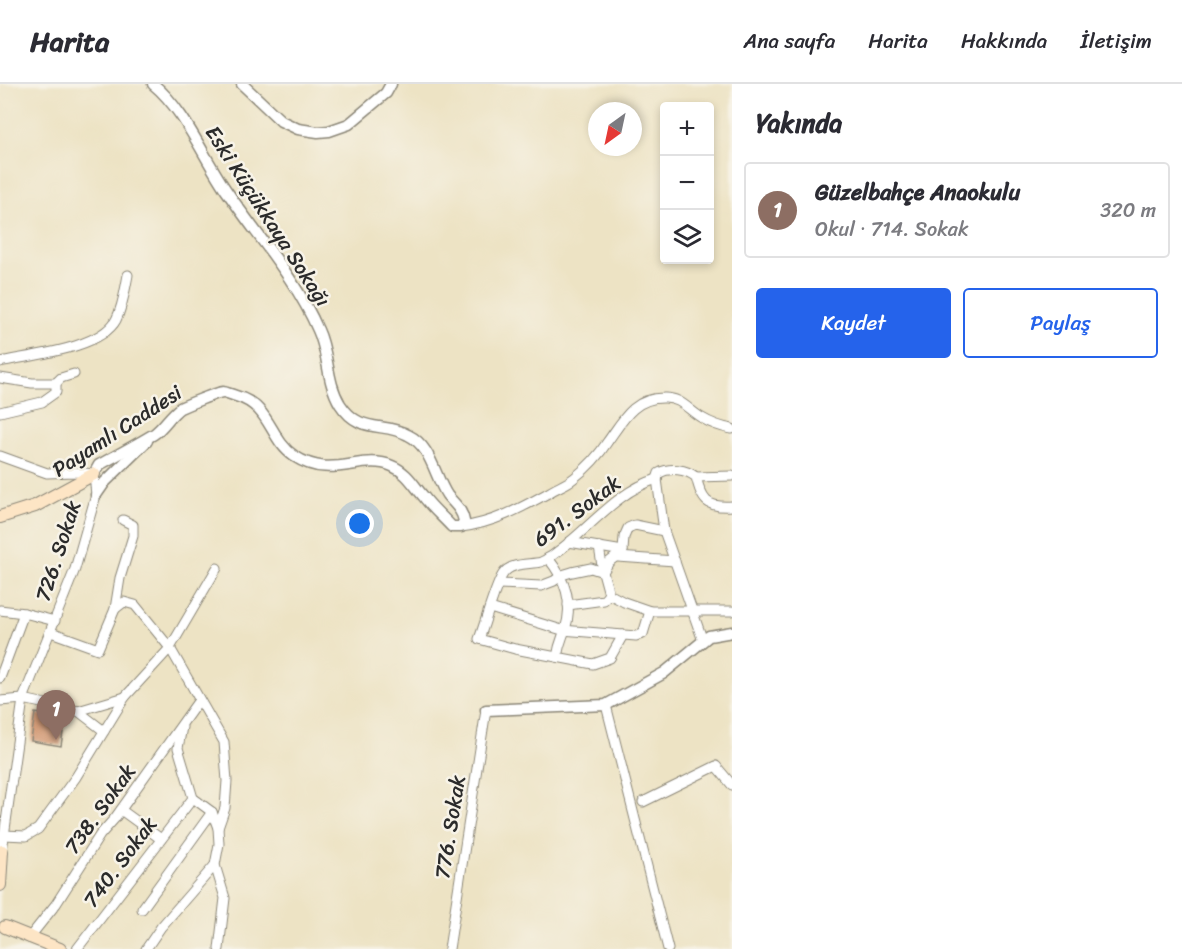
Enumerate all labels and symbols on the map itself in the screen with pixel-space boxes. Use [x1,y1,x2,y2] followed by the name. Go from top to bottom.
[588,102,642,156] north arrow
[195,117,341,315] street label: Eski Küçükkaya Sokağı
[44,374,191,488] street label: Payamlı Caddesi
[525,465,629,557] street label: 691. Sokak
[24,495,92,607] street label: 726. Sokak
[345,509,374,538] your location
[36,690,76,740] pin: 1
[54,755,146,863] street label: 738. Sokak
[423,772,477,882] street label: 776. Sokak
[73,808,167,916] street label: 740. Sokak

